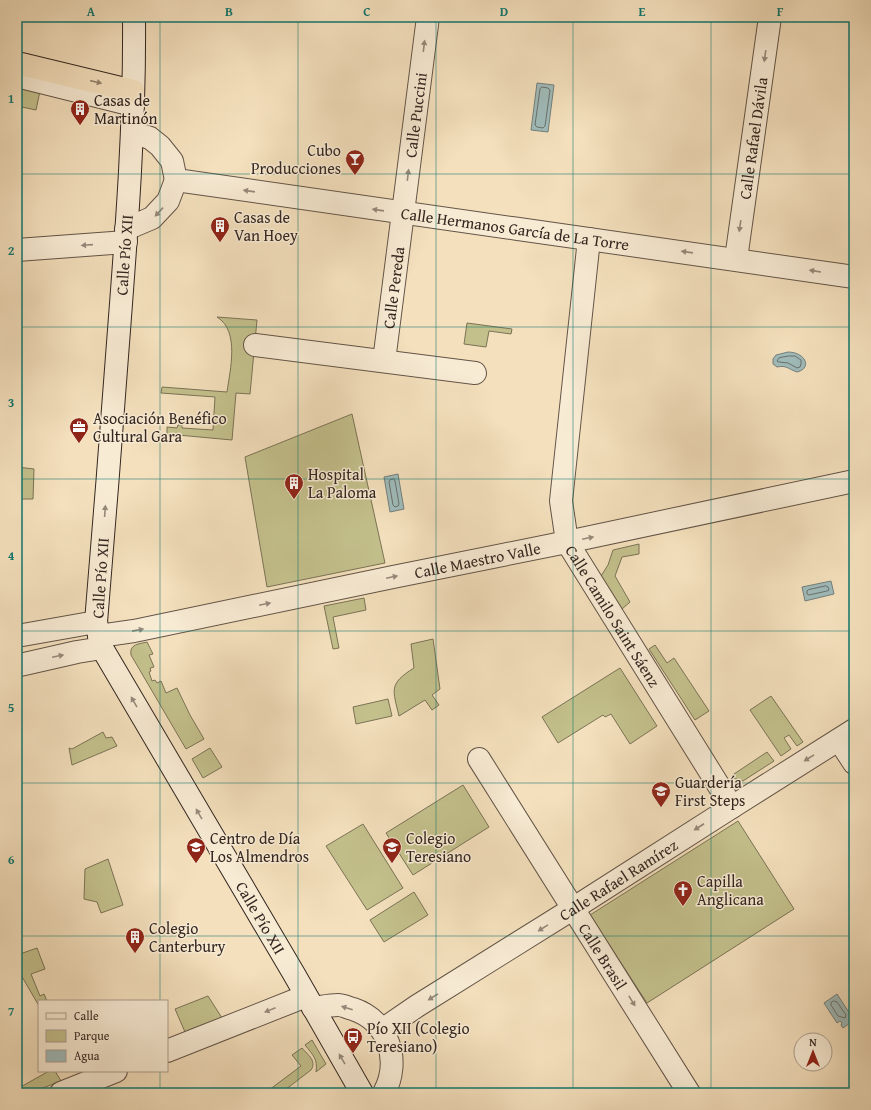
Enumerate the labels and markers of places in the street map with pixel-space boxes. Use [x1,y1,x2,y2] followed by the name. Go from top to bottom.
[94,88,158,130] place label: Casas de Martinón
[69,98,91,126] building icon: Casas de Martinón
[251,138,341,180] place label: Cubo Producciones
[344,148,366,176] bar icon: Cubo Producciones
[234,205,298,247] place label: Casas de Van Hoey
[209,215,231,243] building icon: Casas de Van Hoey
[93,406,227,448] place label: Asociación Benéfico Cultural Gara
[68,416,90,444] office icon: Asociación Benéfico Cultural Gara
[308,462,377,504] place label: Hospital La Paloma
[283,472,305,500] building icon: Hospital La Paloma
[675,770,745,812] place label: Guardería First Steps
[650,780,672,808] school or university icon: Guardería First Steps
[210,826,309,868] place label: Centro de Día Los Almendros
[406,826,471,868] place label: Colegio Teresiano
[185,836,207,864] school or university icon: Centro de Día Los Almendros
[381,836,403,864] school or university icon: Colegio Teresiano
[697,869,764,911] place label: Capilla Anglicana
[672,879,694,907] church icon: Capilla Anglicana
[149,916,226,958] place label: Colegio Canterbury
[124,926,146,954] building icon: Colegio Canterbury
[367,1016,470,1058] place label: Pío XII (Colegio Teresiano)
[342,1026,364,1054] bus stop icon: Pío XII (Colegio Teresiano)

